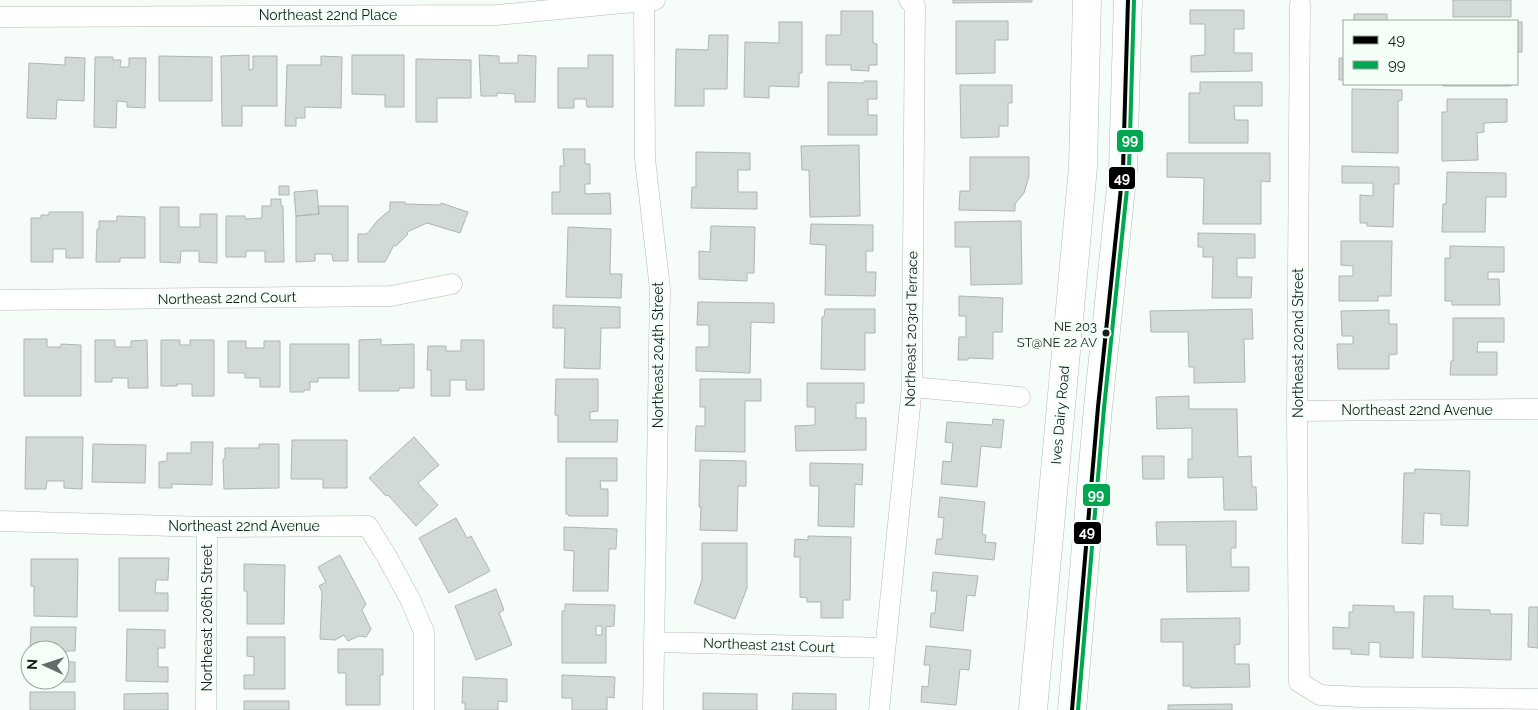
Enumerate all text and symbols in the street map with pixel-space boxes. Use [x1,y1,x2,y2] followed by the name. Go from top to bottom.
[259,7,397,23] street label: Northeast 22nd Place
[1343,20,1518,85] legend
[1388,31,1405,49] text: 49
[1388,56,1406,74] text: 99
[1116,129,1144,153] line badge: 99
[1122,132,1138,148] text: 99
[1108,166,1136,190] line badge: 49
[1114,170,1130,186] text: 49
[902,251,920,407] street label: Northeast 203rd Terrace
[1290,268,1306,418] street label: Northeast 202nd Street
[650,281,666,428] street label: Northeast 204th Street
[158,289,297,307] street label: Northeast 22nd Court
[1017,319,1097,350] place label: NE 203 ST@NE 22 AV
[1101,328,1111,338] marker: NE 203 ST@NE 22 AV
[1048,365,1072,465] street label: Ives Dairy Road
[1341,402,1493,418] street label: Northeast 22nd Avenue
[1082,483,1111,507] line badge: 99
[1088,487,1104,503] text: 99
[168,518,320,534] street label: Northeast 22nd Avenue
[1073,521,1102,545] line badge: 49
[1079,524,1095,540] text: 49
[199,544,215,692] street label: Northeast 206th Street
[703,635,835,655] street label: Northeast 21st Court
[20,640,70,690] north arrow
[24,659,40,670] text: N

